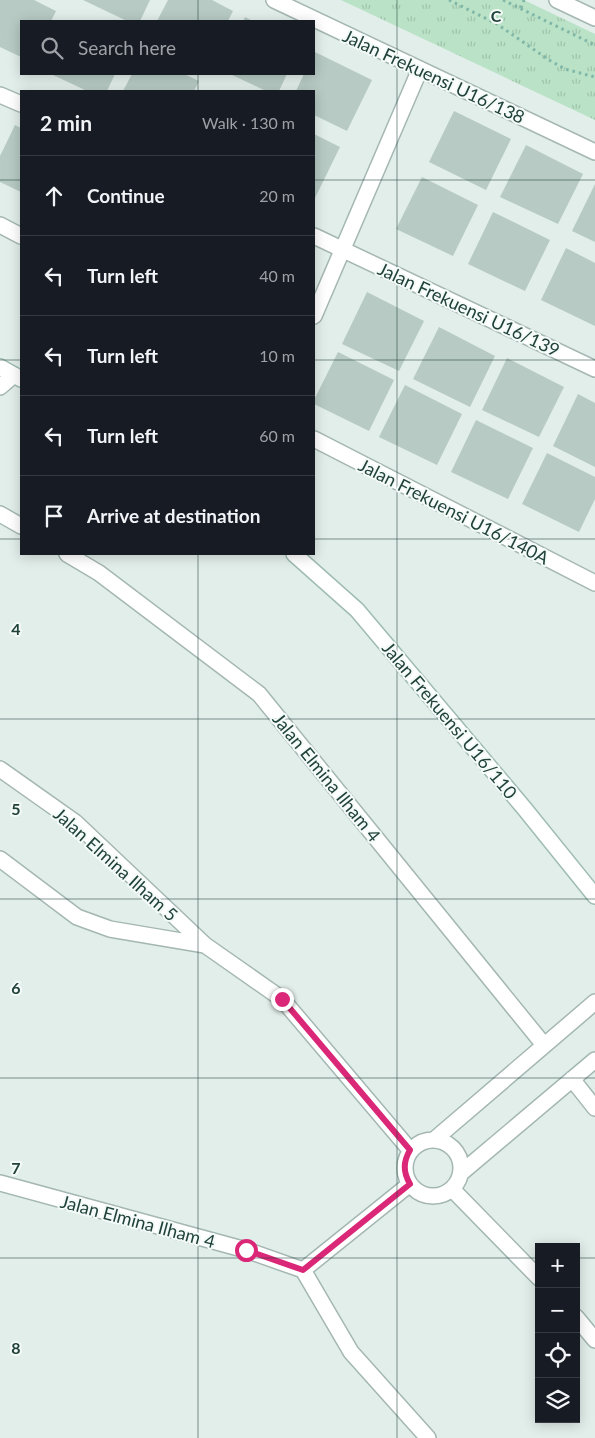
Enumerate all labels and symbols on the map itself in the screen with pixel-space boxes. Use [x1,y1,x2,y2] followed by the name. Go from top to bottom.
[491,6,502,25] text: C
[340,24,528,128] street label: Jalan Frekuensi U16/138
[375,257,563,361] street label: Jalan Frekuensi U16/139
[355,453,553,569] street label: Jalan Frekuensi U16/140A
[11,619,21,638] text: 4
[378,637,522,803] street label: Jalan Frekuensi U16/110
[268,708,386,846] street label: Jalan Elmina Ilham 4
[11,799,21,818] text: 5
[49,803,183,925] street label: Jalan Elmina Ilham 5
[11,978,21,997] text: 6
[271,988,294,1011] route end
[11,1158,21,1177] text: 7
[58,1190,218,1252] street label: Jalan Elmina Ilham 4
[235,1239,258,1262] route start
[11,1338,21,1357] text: 8

